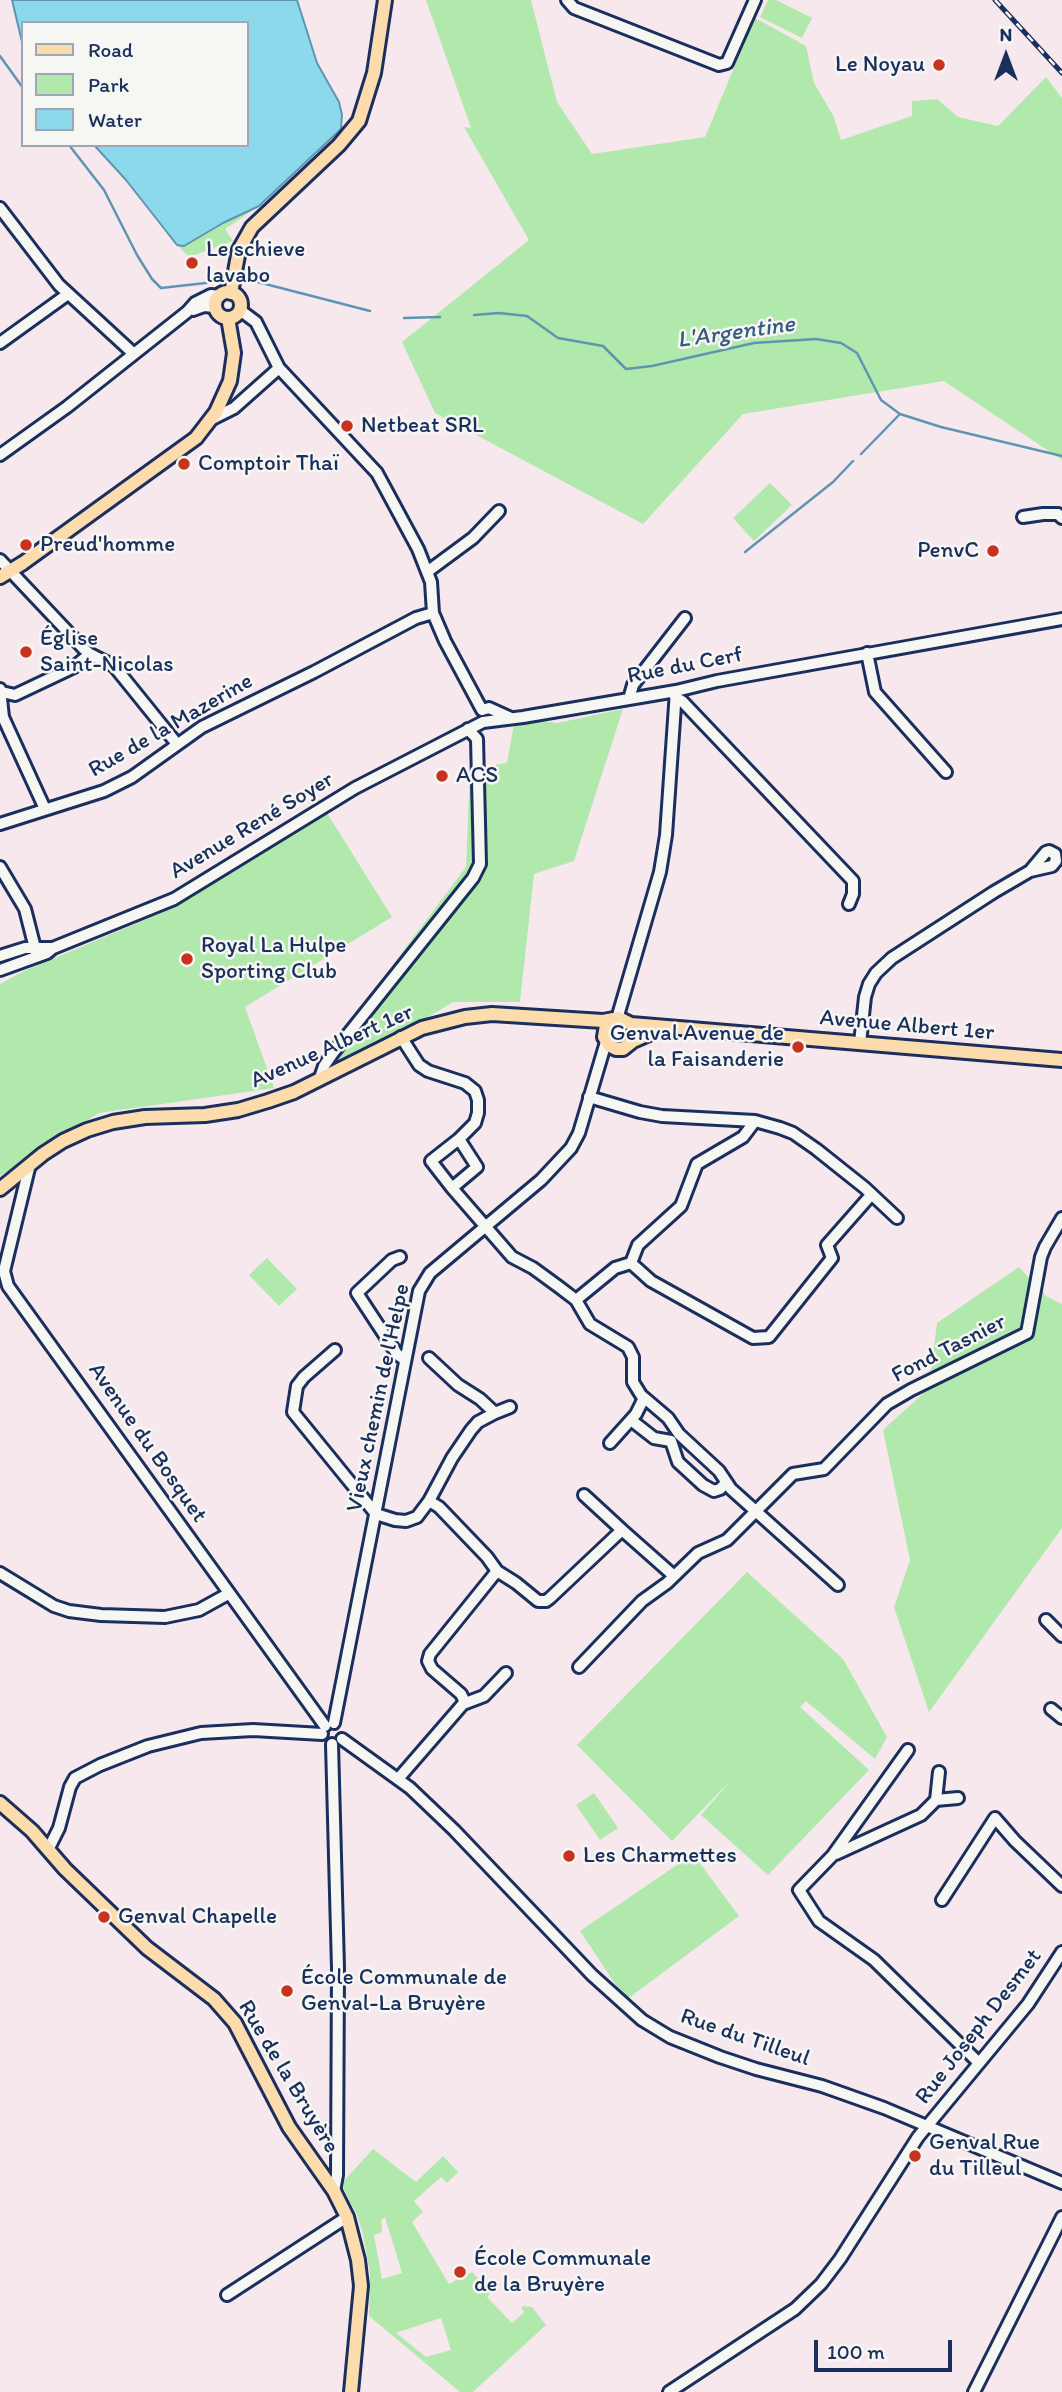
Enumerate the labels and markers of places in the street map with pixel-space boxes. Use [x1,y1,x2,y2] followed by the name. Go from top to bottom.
[835,51,925,79] place label: Le Noyau
[931,57,947,73] marker: Le Noyau
[206,236,305,290] place label: Le schieve lavabo
[184,255,200,271] marker: Le schieve lavabo
[361,412,484,440] place label: Netbeat SRL
[339,418,355,434] marker: Netbeat SRL
[198,450,339,478] place label: Comptoir Thaï
[176,456,192,472] marker: Comptoir Thaï
[40,531,175,559] place label: Preud'homme
[18,537,34,553] marker: Preud'homme
[917,537,979,565] place label: PenvC
[985,543,1001,559] marker: PenvC
[40,625,174,679] place label: Église Saint-Nicolas
[18,644,34,660] marker: Église Saint-Nicolas
[456,762,498,790] place label: ACS
[434,768,450,784] marker: ACS
[201,932,346,986] place label: Royal La Hulpe Sporting Club
[179,951,195,967] marker: Royal La Hulpe Sporting Club
[610,1020,784,1074] place label: Genval Avenue de la Faisanderie
[790,1039,806,1055] marker: Genval Avenue de la Faisanderie
[583,1842,737,1870] place label: Les Charmettes
[561,1848,577,1864] marker: Les Charmettes
[118,1903,277,1931] place label: Genval Chapelle
[96,1909,112,1925] marker: Genval Chapelle
[301,1964,507,2018] place label: École Communale de Genval-La Bruyère
[279,1983,295,1999] marker: École Communale de Genval-La Bruyère
[929,2129,1040,2183] place label: Genval Rue du Tilleul
[907,2148,923,2164] marker: Genval Rue du Tilleul
[474,2245,651,2299] place label: École Communale de la Bruyère
[452,2264,468,2280] marker: École Communale de la Bruyère

